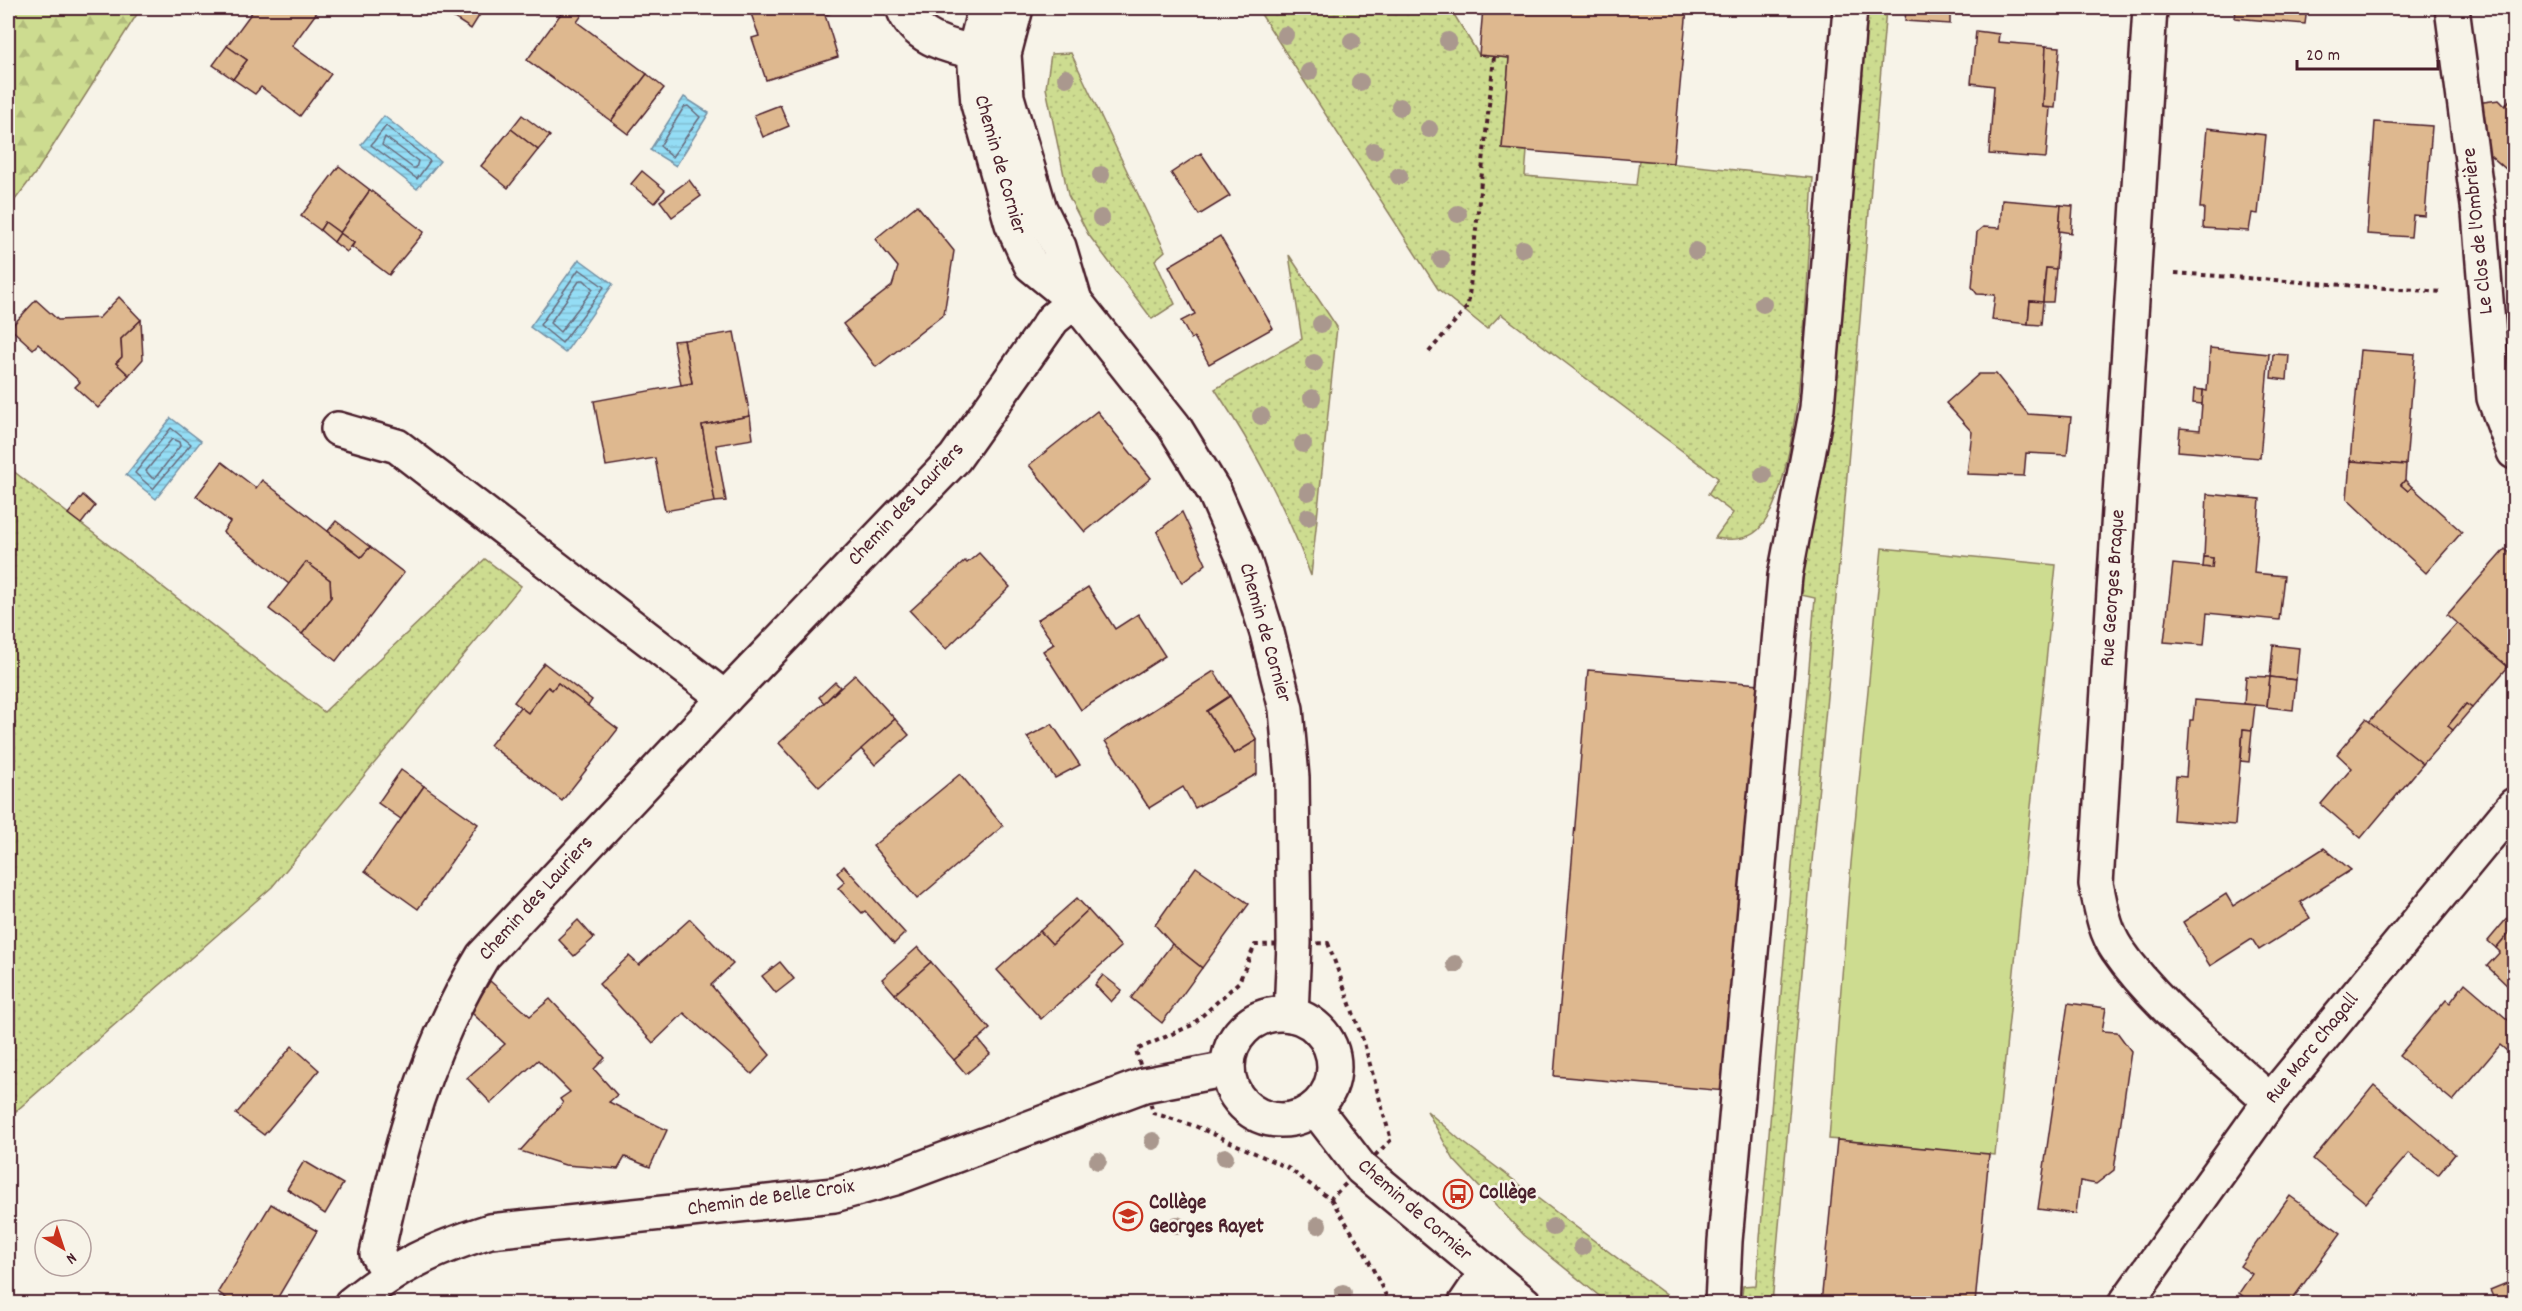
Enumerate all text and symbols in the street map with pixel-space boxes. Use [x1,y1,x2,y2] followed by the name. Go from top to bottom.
[2297,33,2438,71] scale bar
[2306,44,2340,69] text: 20 m
[965,92,1033,239] street label: Chemin de Cornier
[2455,146,2503,316] street label: Le Clos de l'Ombrière
[842,436,972,574] street label: Chemin des Lauriers
[2094,508,2134,668] street label: Rue Georges Braque
[1230,560,1298,707] street label: Chemin de Cornier
[472,830,602,968] street label: Chemin des Lauriers
[2259,987,2367,1111] street label: Rue Marc Chagall
[1350,1152,1478,1270] street label: Chemin de Cornier
[686,1172,857,1226] street label: Chemin de Belle Croix
[1442,1178,1474,1210] bus stop icon: Collège
[1479,1179,1536,1209] place label: Collège
[1149,1189,1264,1243] place label: Collège Georges Rayet
[1112,1200,1144,1232] school or university icon: Collège Georges Rayet
[33,1218,93,1278] north arrow
[60,1246,81,1269] text: N

